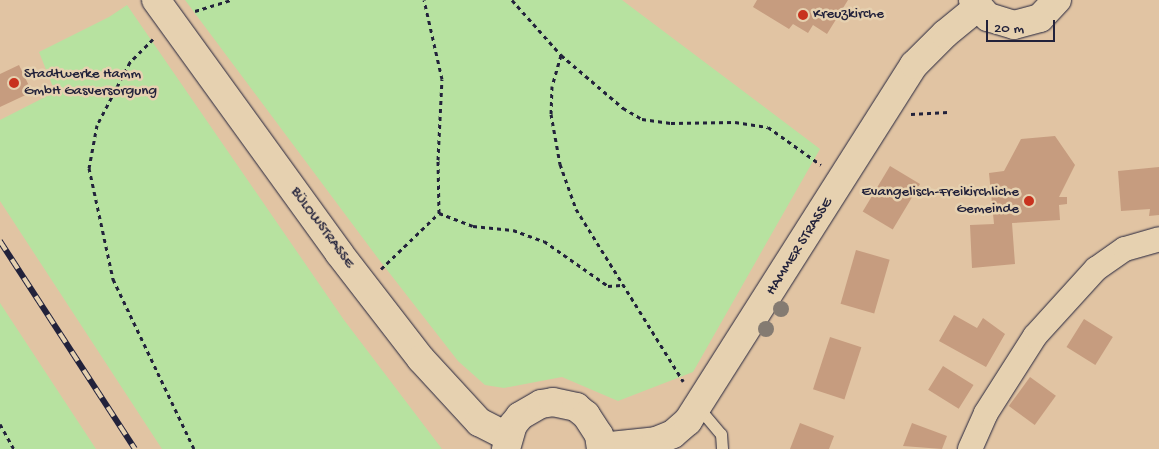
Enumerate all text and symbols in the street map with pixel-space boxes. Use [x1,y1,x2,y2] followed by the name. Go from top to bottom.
[813,6,884,24] place label: Kreuzkirche
[797,9,809,21] marker: Kreuzkirche
[989,10,1058,42] scale bar
[994,20,1024,38] text: 20 m
[24,65,157,100] place label: Stadtwerke Hamm GmbH Gasversorgung
[8,77,20,89] marker: Stadtwerke Hamm GmbH Gasversorgung
[862,183,1019,218] place label: Evangelisch-Freikirchliche Gemeinde
[286,184,358,272] street label: BÜLOWSTRASSE
[763,195,837,299] street label: HAMMER STRASSE
[1023,195,1035,207] marker: Evangelisch-Freikirchliche Gemeinde

